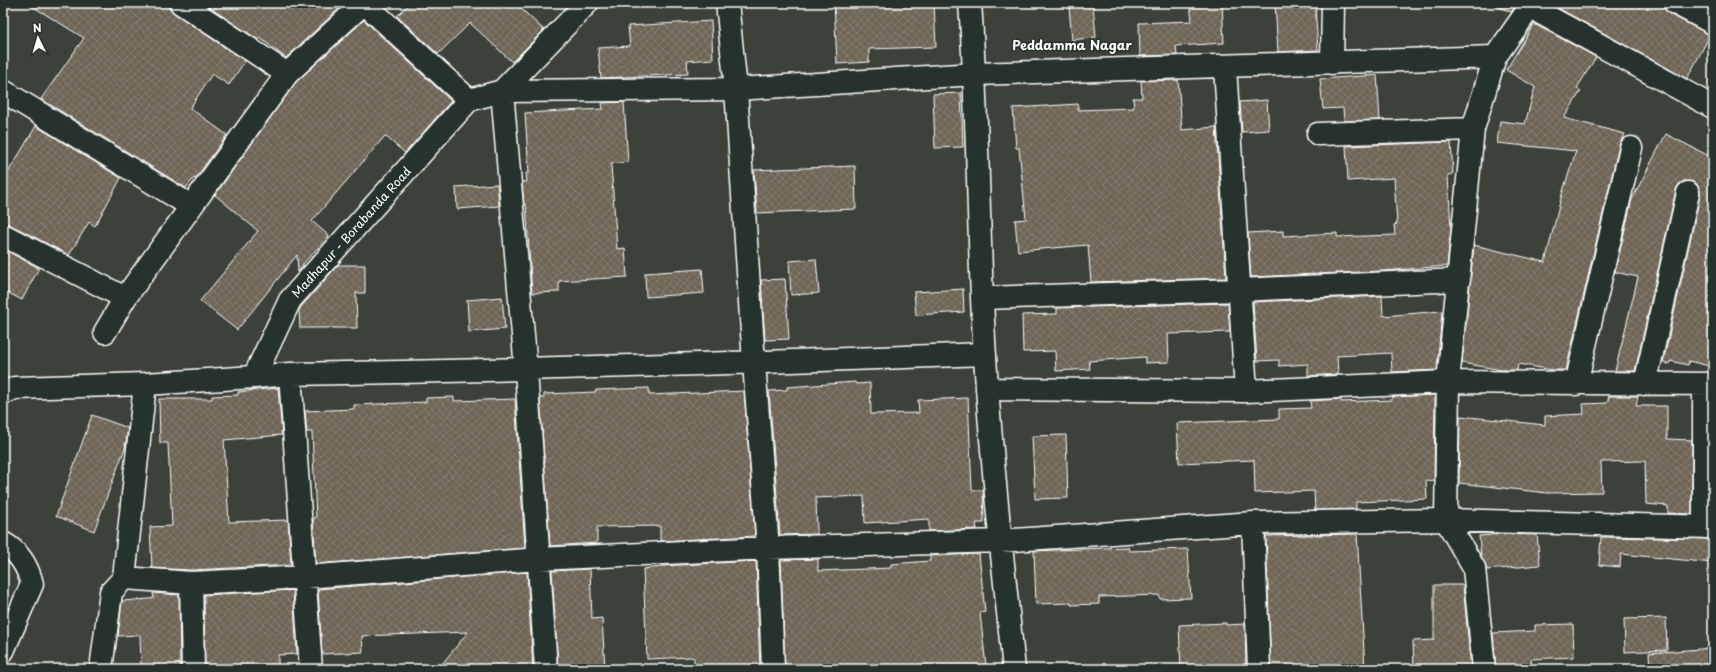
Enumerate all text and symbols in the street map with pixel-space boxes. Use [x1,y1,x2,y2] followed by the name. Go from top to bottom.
[18,18,58,58] north arrow
[32,19,42,36] text: N
[1012,35,1133,54] district label: Peddamma Nagar
[287,163,415,301] street label: Madhapur - Borabanda Road

